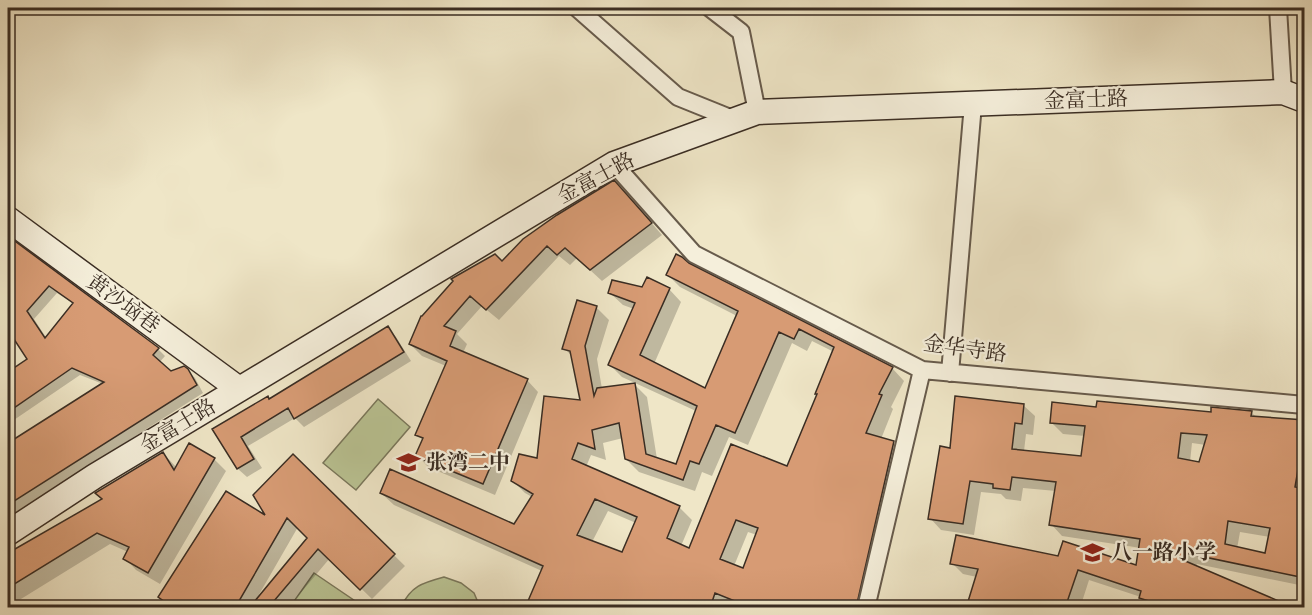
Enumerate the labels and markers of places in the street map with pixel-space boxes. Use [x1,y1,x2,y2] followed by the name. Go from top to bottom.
[395,449,421,475] school or university icon: 张湾二中
[426,449,510,476] place label: 张湾二中
[1080,539,1106,565] school or university icon: 八一路小学
[1111,539,1216,566] place label: 八一路小学

